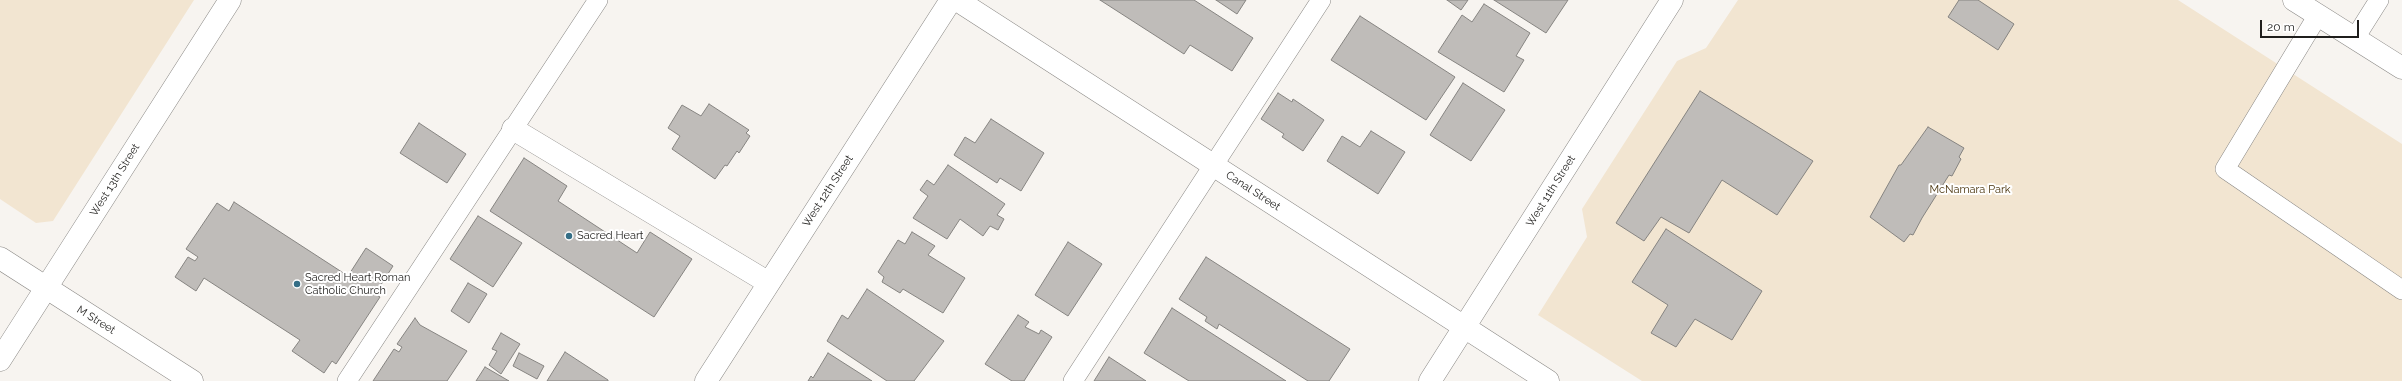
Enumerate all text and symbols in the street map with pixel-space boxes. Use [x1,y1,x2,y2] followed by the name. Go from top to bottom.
[2262,12,2361,38] scale bar
[2267,20,2295,34] text: 20 m
[87,141,143,219] street label: West 13th Street
[800,153,856,229] street label: West 12th Street
[1524,153,1578,229] street label: West 11th Street
[1223,169,1283,213] street label: Canal Street
[1929,183,2011,197] park label: McNamara Park
[577,229,644,243] place label: Sacred Heart
[564,231,574,241] marker: Sacred Heart
[305,271,410,297] place label: Sacred Heart Roman Catholic Church
[292,279,302,289] marker: Sacred Heart Roman Catholic Church
[74,303,118,337] street label: M Street

